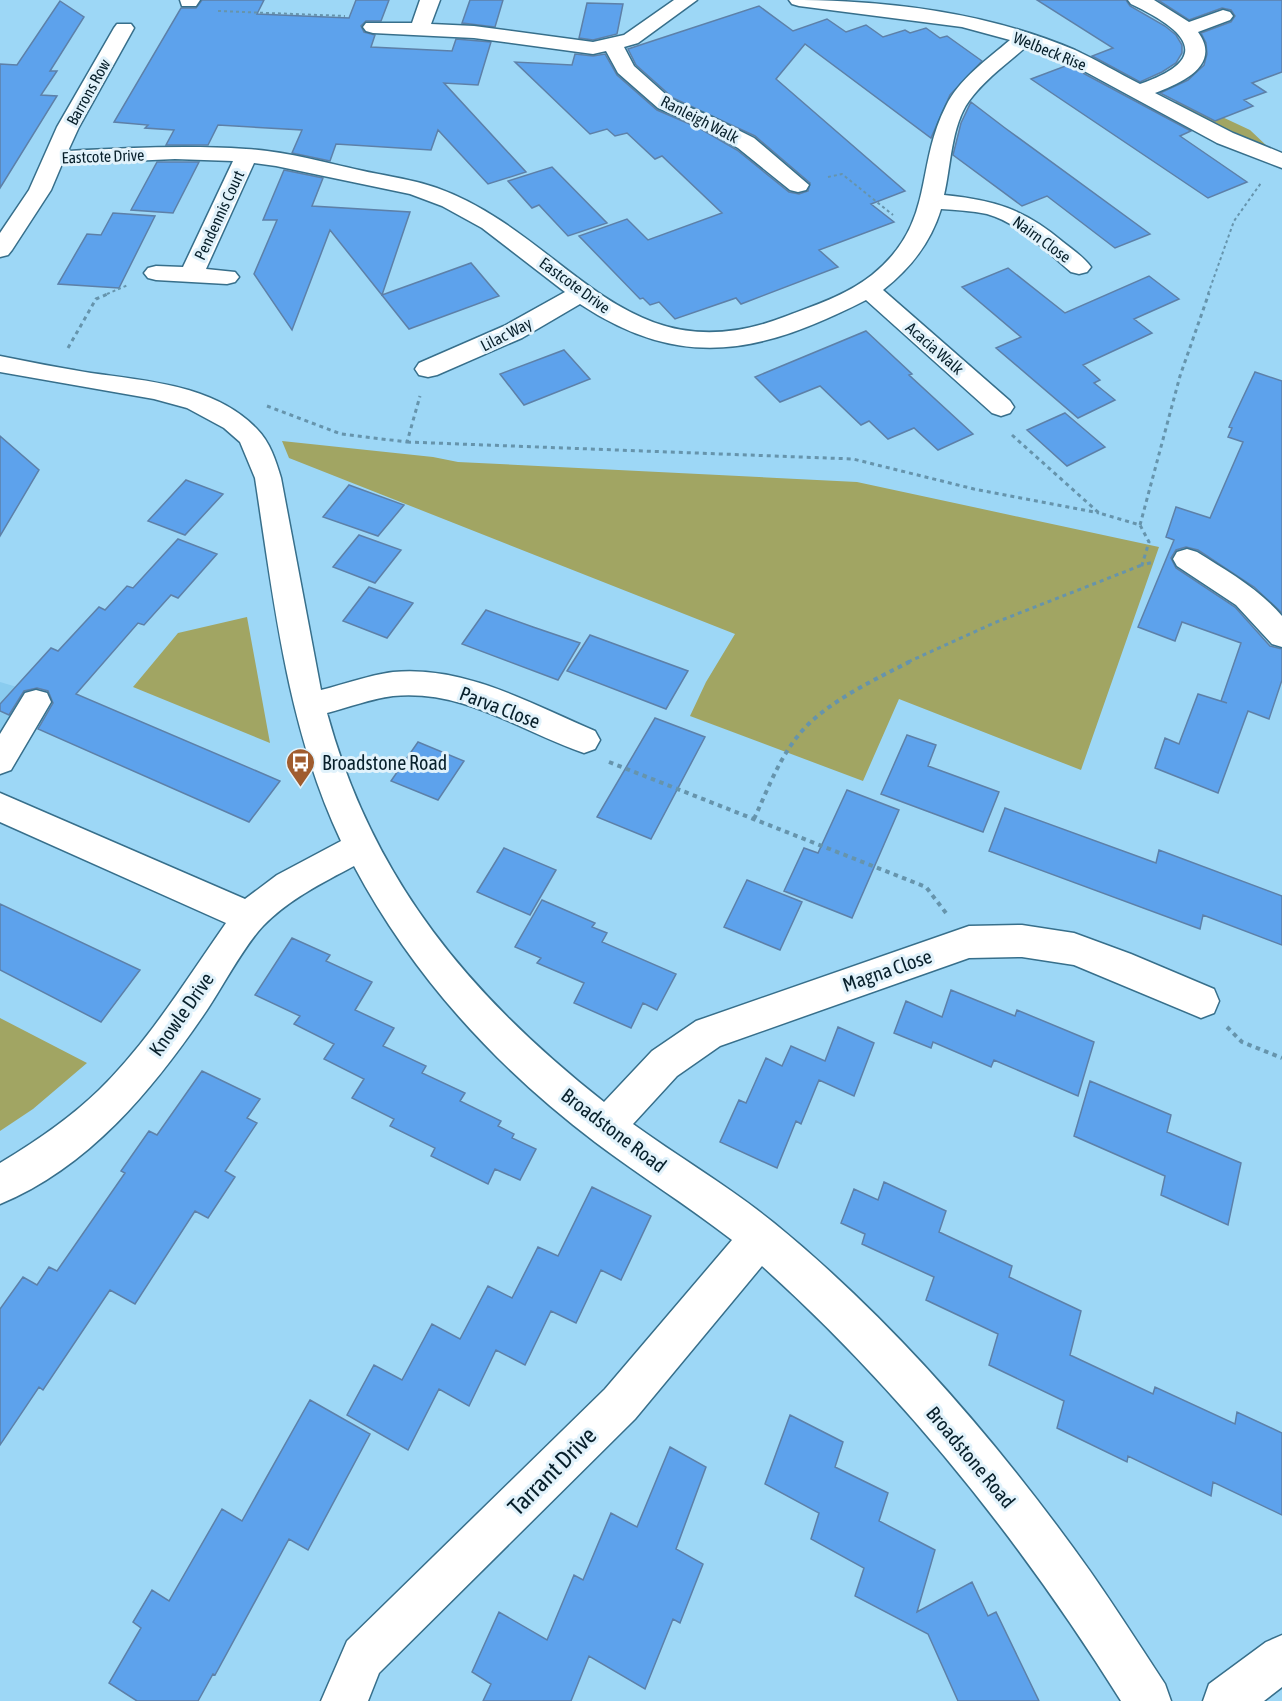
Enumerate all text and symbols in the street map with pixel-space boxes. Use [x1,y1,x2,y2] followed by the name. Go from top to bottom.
[1011,28,1089,74] street label: Welbeck Rise
[63,56,114,128] street label: Barrons Row
[658,92,742,147] street label: Ranleigh Walk
[61,146,145,166] street label: Eastcote Drive
[191,167,248,262] street label: Pendennis Court
[1010,212,1074,266] street label: Nairn Close
[536,253,614,317] street label: Eastcote Drive
[477,313,535,355] street label: Lilac Way
[903,318,967,378] street label: Acacia Walk
[457,681,543,733] street label: Parva Close
[285,746,317,788] bus stop icon: Broadstone Road
[322,751,447,774] place label: Broadstone Road
[839,944,935,996] street label: Magna Close
[144,968,218,1060] street label: Knowle Drive
[557,1083,671,1177] street label: Broadstone Road
[922,1402,1020,1512] street label: Broadstone Road
[502,1421,602,1521] street label: Tarrant Drive

